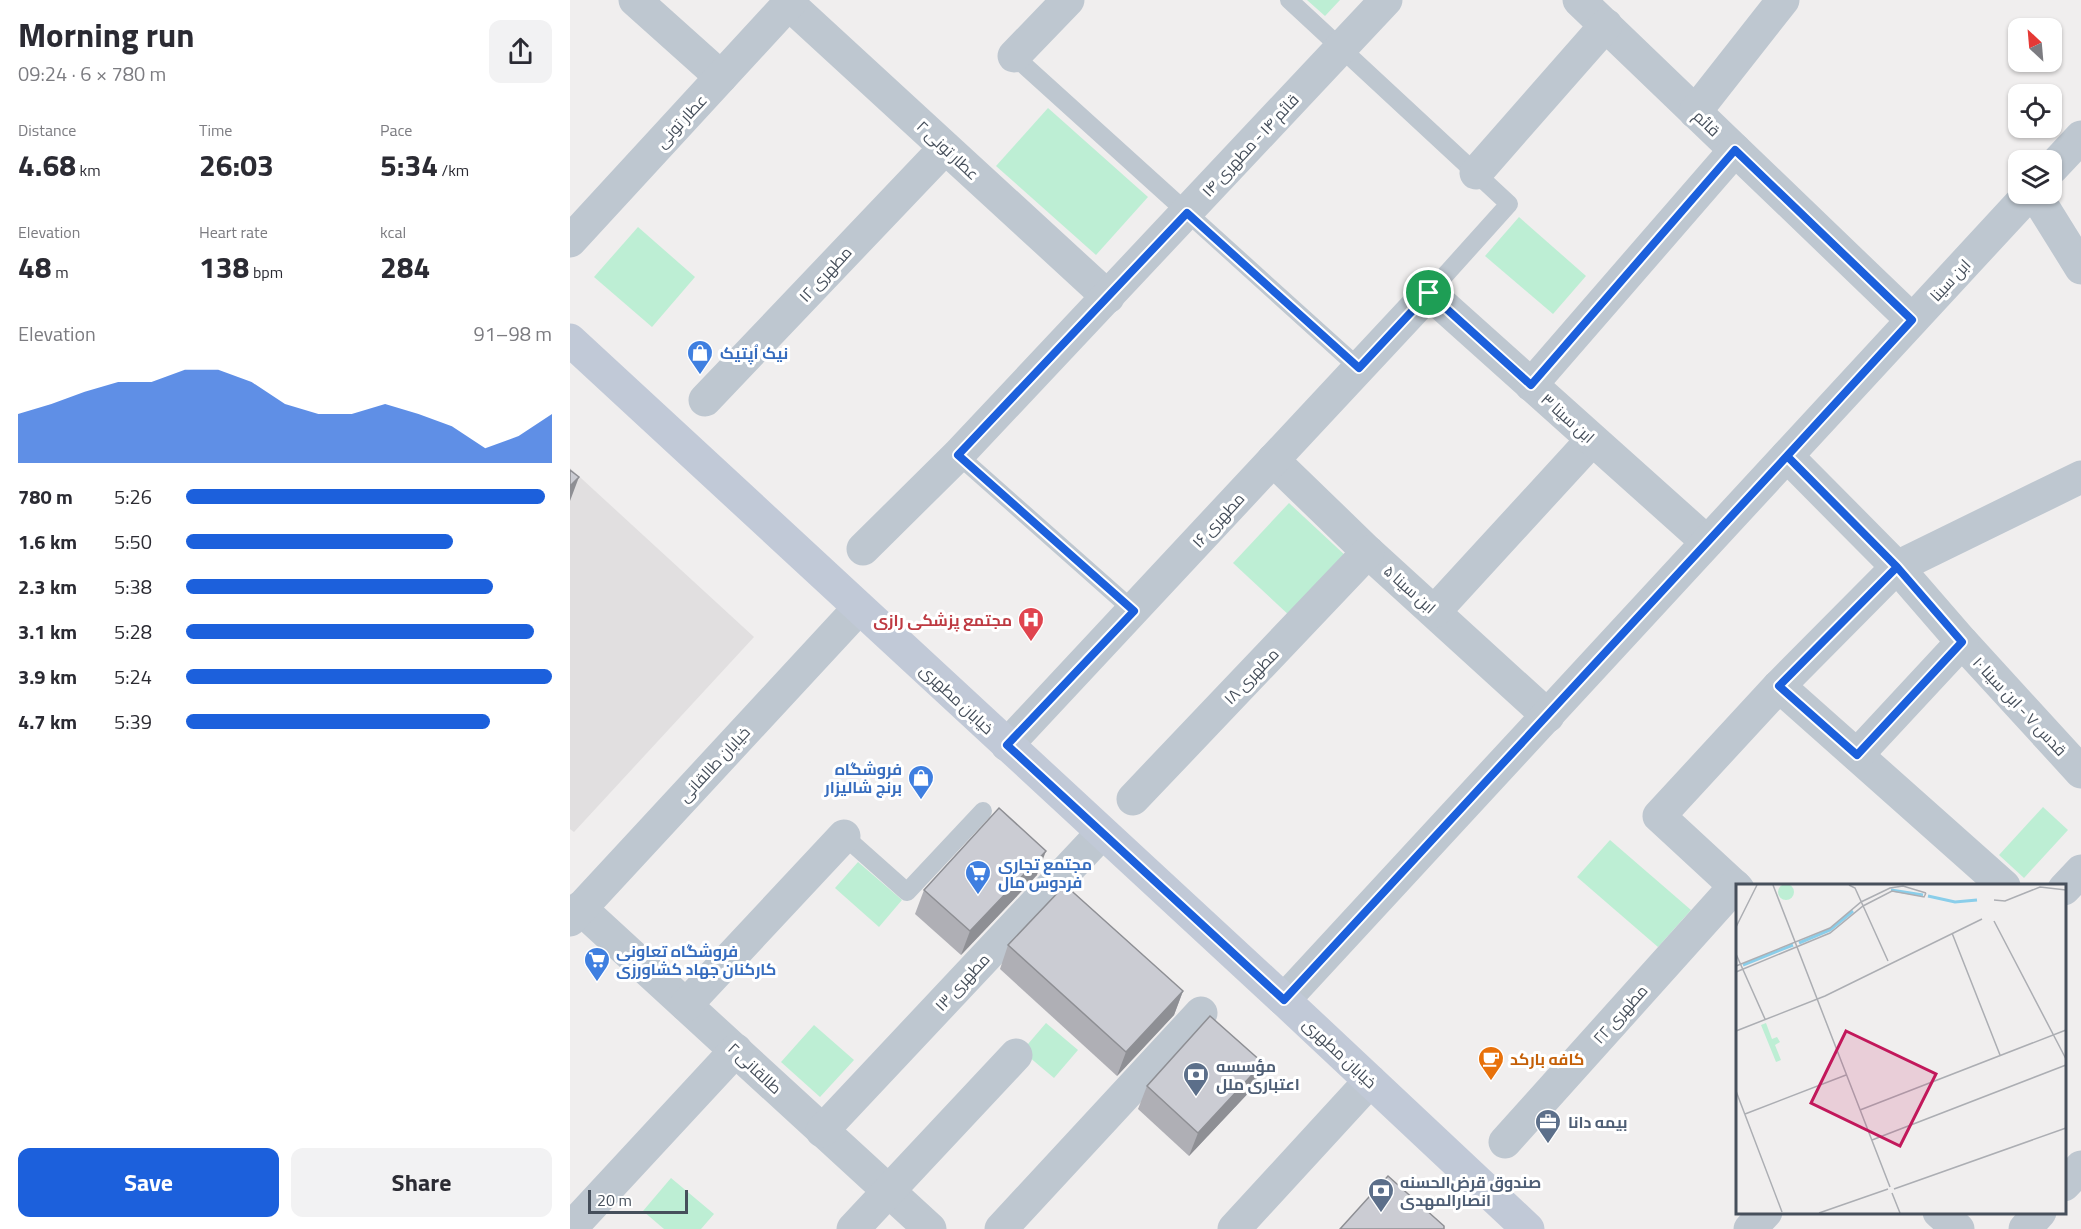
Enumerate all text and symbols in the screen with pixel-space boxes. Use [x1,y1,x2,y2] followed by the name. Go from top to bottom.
[18,10,195,60] text: Morning run
[2008,18,2062,72] north arrow
[2008,18,2062,204] map controls
[489,20,552,83] button: share
[18,58,166,89] text: 09:24 · 6 × 780 m
[2008,84,2062,138] button: locate
[1196,88,1304,202] street label: قائم ۱۴ - مطهری ۱۴
[650,89,712,153] street label: عطار تونی
[1688,104,1726,142] street label: قائم
[911,115,985,185] street label: عطار تونی ۲
[18,118,76,142] text: Distance
[199,118,232,142] text: Time
[380,118,412,142] text: Pace
[18,142,76,188] text: 4.68
[199,142,274,188] text: 26:03
[380,142,438,188] text: 5:34
[2008,150,2062,204] button: layers
[76,158,101,182] text: km
[438,158,469,182] text: /km
[18,220,80,244] text: Elevation
[199,220,268,244] text: Heart rate
[380,220,406,244] text: kcal
[793,241,857,307] street label: مطهری ۱۲
[18,244,52,290] text: 48
[199,244,249,290] text: 138
[380,244,430,290] text: 284
[1924,253,1976,307] street label: ابن سینا
[52,260,69,284] text: m
[249,260,283,284] text: bpm
[1403,267,1454,318] pin
[1412,276,1445,309] icon: arrive
[18,318,96,349] text: Elevation
[473,318,552,349] text: 91–98 m
[685,338,715,376] shop icon: نیک اُپتیک
[720,341,788,365] place label: نیک اُپتیک
[1536,387,1600,449] street label: ابن سینا ۳
[18,481,73,512] text: 780 m
[114,481,152,512] text: 5:26
[1186,487,1250,553] street label: مطهری ۱۶
[18,526,77,557] text: 1.6 km
[114,526,152,557] text: 5:50
[1379,559,1441,619] street label: ابن سینا ۵
[18,571,77,602] text: 2.3 km
[114,571,152,602] text: 5:38
[1016,605,1046,643] hospital icon: مجتمع پزشکی رازی
[873,608,1012,632] place label: مجتمع پزشکی رازی
[18,616,77,647] text: 3.1 km
[114,616,152,647] text: 5:28
[1218,642,1284,710] street label: مطهری ۱۸
[1967,651,2073,761] street label: قدس ۷ - ابن سینا ۱۰
[915,658,999,740] street label: خیابان مطهری
[18,661,77,692] text: 3.9 km
[114,661,152,692] text: 5:24
[18,706,77,737] text: 4.7 km
[114,706,152,737] text: 5:39
[673,721,755,807] street label: خیابان طالقانی
[824,757,902,799] place label: فروشگاه برنج شالیزار
[906,763,936,801] shop icon: فروشگاه برنج شالیزار
[998,852,1092,894] place label: مجتمع تجاری فردوس مال
[963,858,993,896] supermarket icon: مجتمع تجاری فردوس مال
[1736,884,2066,1214] inset map
[616,939,776,981] place label: فروشگاه تعاونی کارکنان جهاد کشاورزی
[582,945,612,983] supermarket icon: فروشگاه تعاونی کارکنان جهاد کشاورزی
[929,948,995,1016] street label: مطهری ۱۳
[1587,979,1653,1049] street label: مطهری ۲۲
[1298,1012,1382,1094] street label: خیابان مطهری
[723,1037,787,1099] street label: طالقانی ۲
[1476,1044,1506,1082] cafe icon: کافه بارکد
[1510,1047,1584,1071] place label: کافه بارکد
[1216,1054,1300,1096] place label: مؤسسه اعتباری ملل
[1181,1060,1211,1098] bank icon: مؤسسه اعتباری ملل
[1533,1107,1563,1145] office icon: بیمه دانا
[1568,1110,1628,1134] place label: بیمه دانا
[18,1148,279,1217] button: Save
[291,1148,552,1217] button: Share
[1400,1170,1541,1212] place label: صندوق قرض‌الحسنه انصارالمهدی
[1366,1176,1396,1214] bank icon: صندوق قرض‌الحسنه انصارالمهدی
[588,1187,688,1214] scale bar
[597,1188,632,1212] text: 20 m

